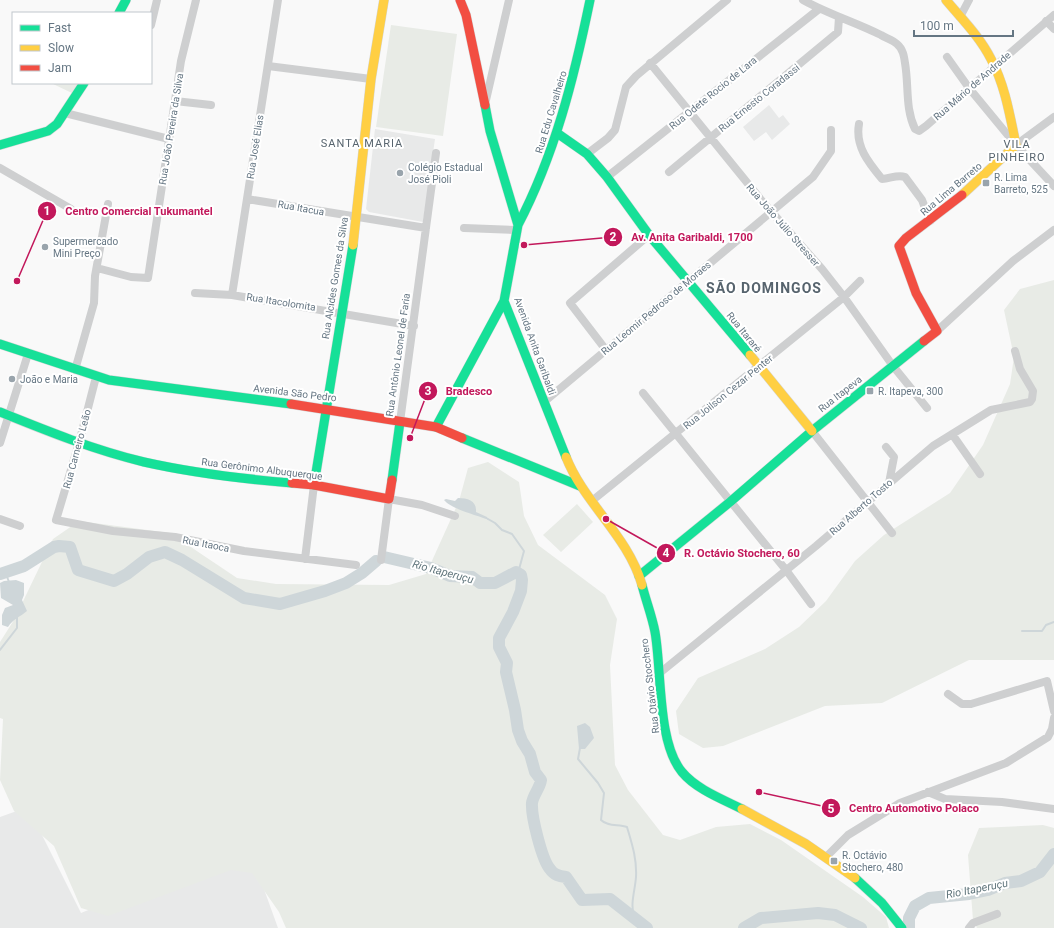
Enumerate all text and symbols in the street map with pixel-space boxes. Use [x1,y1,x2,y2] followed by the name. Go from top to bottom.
[12,12,152,84] legend
[914,12,1013,38] scale bar
[920,19,954,33] text: 100 m
[48,21,71,35] text: Fast
[48,41,74,55] text: Slow
[931,50,1013,122] street label: Rua Mário de Andrade
[667,54,759,132] street label: Rua Odete Rocio de Lara
[48,61,72,75] text: Jam
[716,62,802,134] street label: Rua Ernesto Coradassi
[533,69,569,155] street label: Rua Edu Cavalheiro
[157,72,185,186] street label: Rua João Pereira da Silva
[244,114,266,180] street label: Rua José Elias
[321,137,403,150] district label: SANTA MARIA
[988,138,1046,164] district label: VILA PINHEIRO
[918,160,984,218] street label: Rua Lima Barreto
[408,162,483,185] place label: Colégio Estadual José Pioli
[395,168,405,178] marker: Colégio Estadual José Pioli
[994,172,1048,195] place label: R. Lima Barreto, 525
[981,178,991,188] marker: R. Lima Barreto, 525
[744,182,822,269] street label: Rua João Júlio Stresser
[277,198,325,218] street label: Rua Itacua
[37,199,221,222] callout: Centro Comercial Tukumantel
[44,204,50,218] text: 1
[65,205,213,218] text: Centro Comercial Tukumantel
[320,216,350,340] street label: Rua Alcides Gomes da Silva
[603,225,761,248] callout: Av. Anita Garibaldi, 1700
[610,230,617,244] text: 2
[631,231,753,244] text: Av. Anita Garibaldi, 1700
[53,236,118,259] place label: Supermercado Mini Preço
[40,242,50,252] marker: Supermercado Mini Preço
[599,259,713,357] street label: Rua Leomir Pedroso de Moraes
[706,279,822,296] district label: SÃO DOMINGOS
[246,291,316,313] street label: Rua Itacolomita
[384,293,412,417] street label: Rua Antônio Leonel de Faria
[512,296,558,396] street label: Avenida Anita Garibaldi
[725,310,763,354] street label: Rua Itararé
[681,352,775,431] street label: Rua Joilson Cezar Penter
[7,374,17,384] marker: João e Maria
[20,374,78,385] place label: João e Maria
[816,374,864,414] street label: Rua Itapeva
[418,379,501,402] callout: Bradesco
[253,382,337,404] street label: Avenida São Pedro
[425,384,432,398] text: 3
[446,385,492,398] text: Bradesco
[865,386,875,396] marker: R. Itapeva, 300
[878,386,943,397] place label: R. Itapeva, 300
[61,408,93,490] street label: Rua Carneiro Leão
[201,456,323,482] street label: Rua Gerônimo Albuquerque
[827,477,895,537] street label: Rua Alberto Tosto
[182,534,230,554] street label: Rua Itaoca
[656,541,808,564] callout: R. Octávio Stochero, 60
[663,546,670,560] text: 4
[684,547,800,560] text: R. Octávio Stochero, 60
[411,558,475,586] water label: Rio Itaperuçu
[639,638,661,734] street label: Rua Otávio Stocchero
[821,797,987,820] callout: Centro Automotivo Polaco
[828,802,835,816] text: 5
[849,802,979,815] text: Centro Automotivo Polaco
[842,850,904,873] place label: R. Octávio Stochero, 480
[829,856,839,866] marker: R. Octávio Stochero, 480
[945,877,1009,901] water label: Rio Itaperuçu

